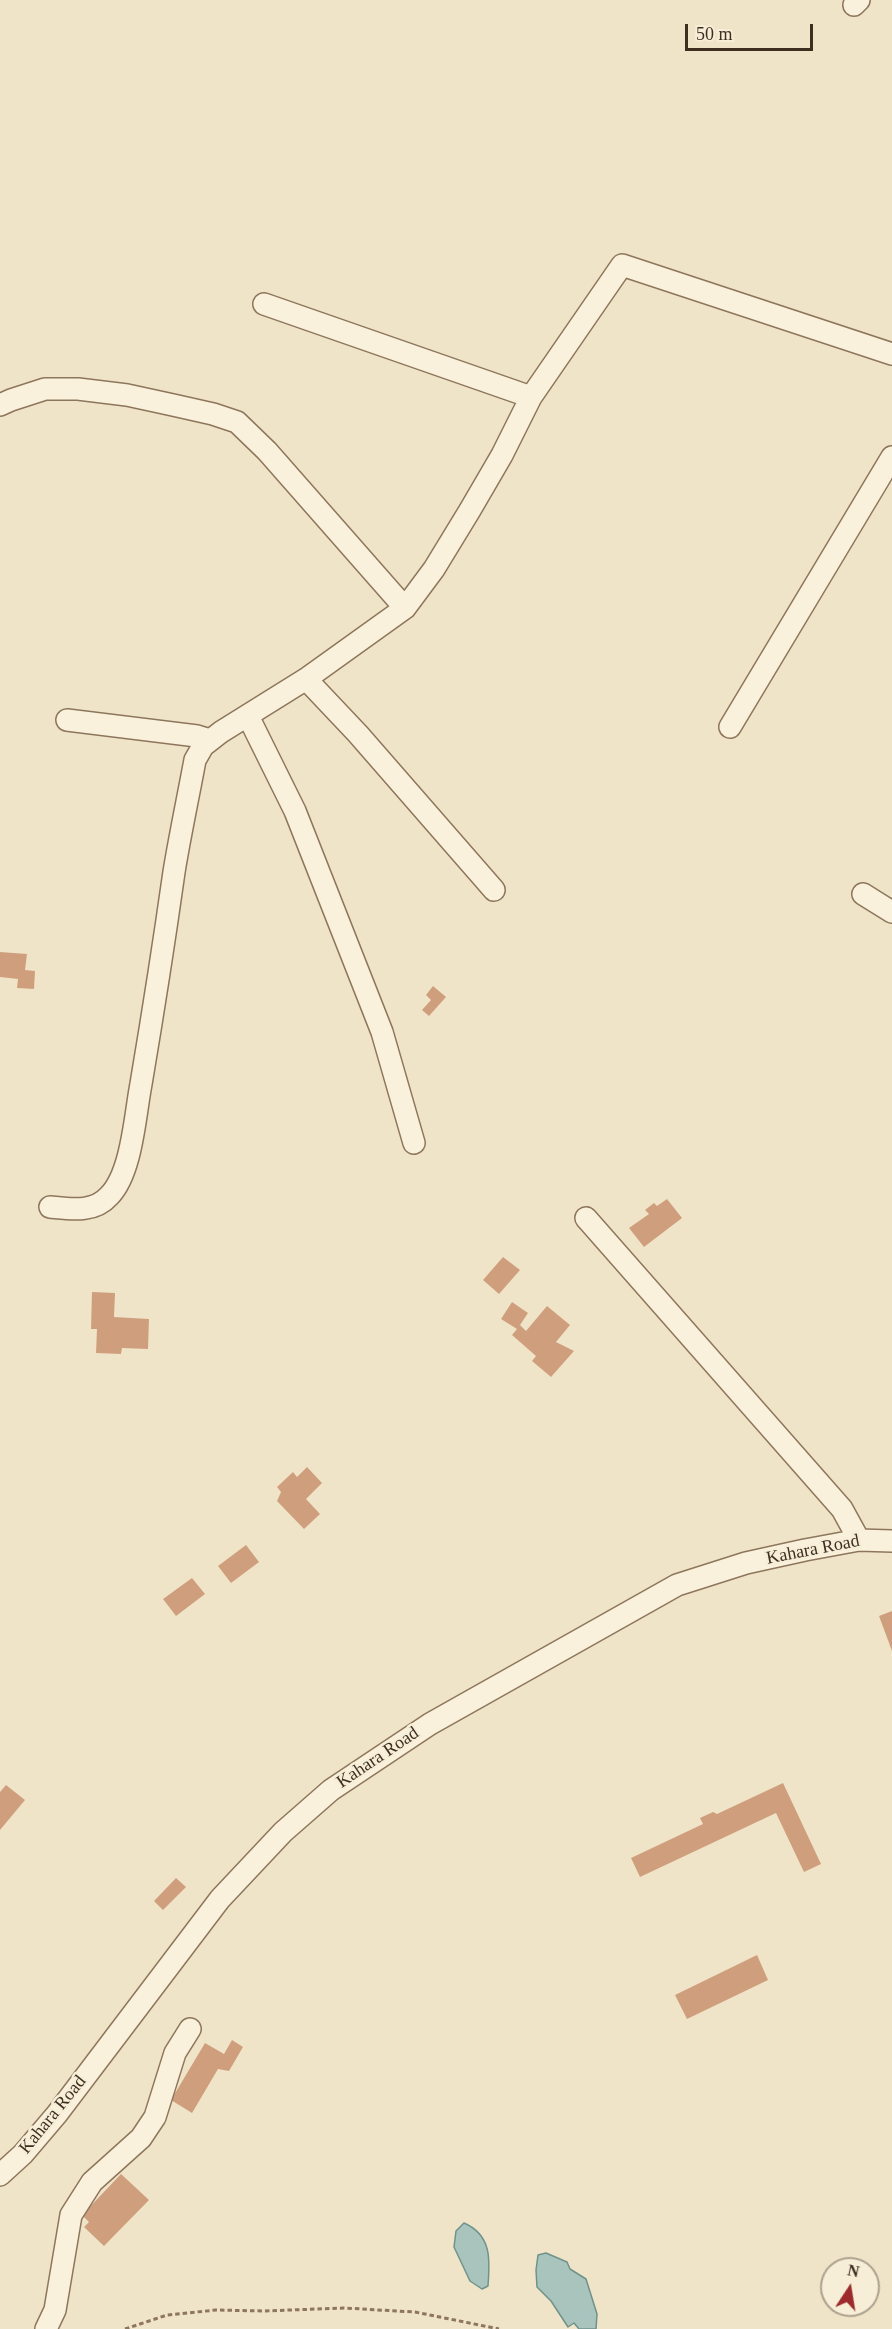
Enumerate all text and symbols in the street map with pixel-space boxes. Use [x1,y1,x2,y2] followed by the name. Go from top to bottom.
[688,12,816,50] scale bar
[696,24,733,44] text: 50 m
[765,1530,861,1570] street label: Kahara Road
[333,1723,423,1793] street label: Kahara Road
[15,2072,91,2158] street label: Kahara Road
[820,2257,880,2317] north arrow
[846,2261,861,2280] text: N

